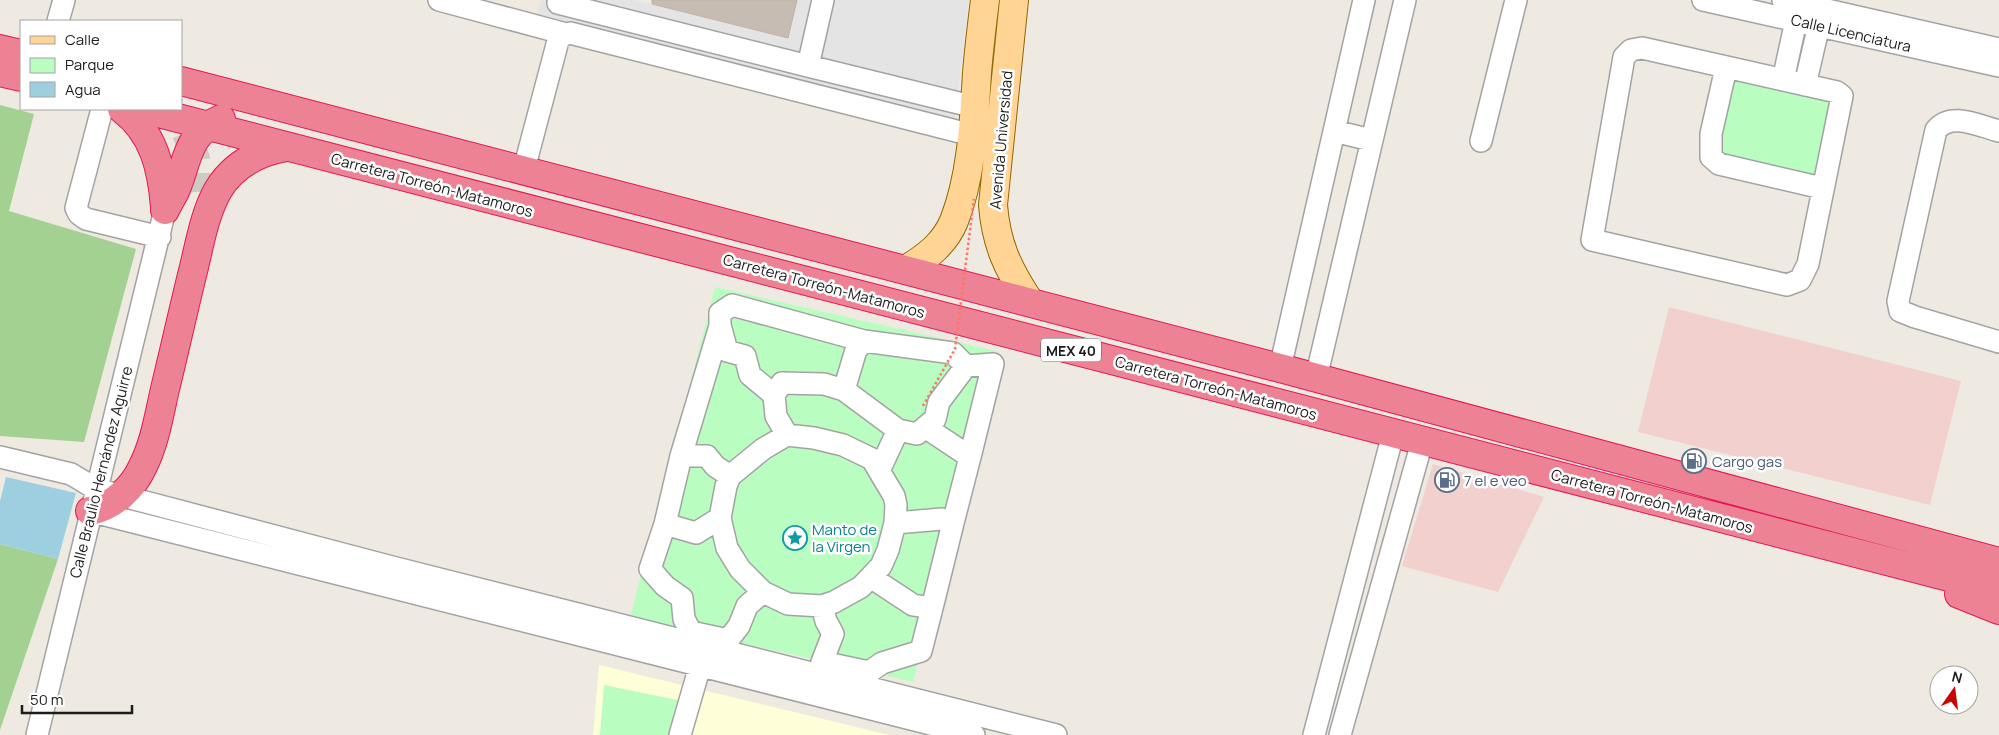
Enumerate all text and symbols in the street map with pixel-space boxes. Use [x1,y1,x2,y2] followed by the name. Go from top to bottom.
[1789,9,1913,57] street label: Calle Licenciatura
[20,20,182,110] legend
[65,29,100,50] text: Calle
[65,54,114,75] text: Parque
[984,70,1018,210] street label: Avenida Universidad
[65,79,101,100] text: Agua
[329,148,535,222] street label: Carretera Torreón-Matamoros
[721,249,927,323] street label: Carretera Torreón-Matamoros
[1041,338,1101,362] road number: MEX 40
[1113,351,1319,425] street label: Carretera Torreón-Matamoros
[64,364,138,580] street label: Calle Braulio Hernández Aguirre
[1681,448,1707,474] fuel station icon: Cargo gas
[1712,451,1782,472] place label: Cargo gas
[1549,464,1755,538] street label: Carretera Torreón-Matamoros
[1434,467,1460,493] fuel station icon: 7 el e veo
[1464,470,1527,491] place label: 7 el e veo
[812,519,877,557] place label: Manto de la Virgen
[782,525,808,551] place icon: Manto de la Virgen
[1929,665,1979,715] north arrow
[1950,666,1964,687] text: N
[22,682,132,714] scale bar
[30,689,64,710] text: 50 m

